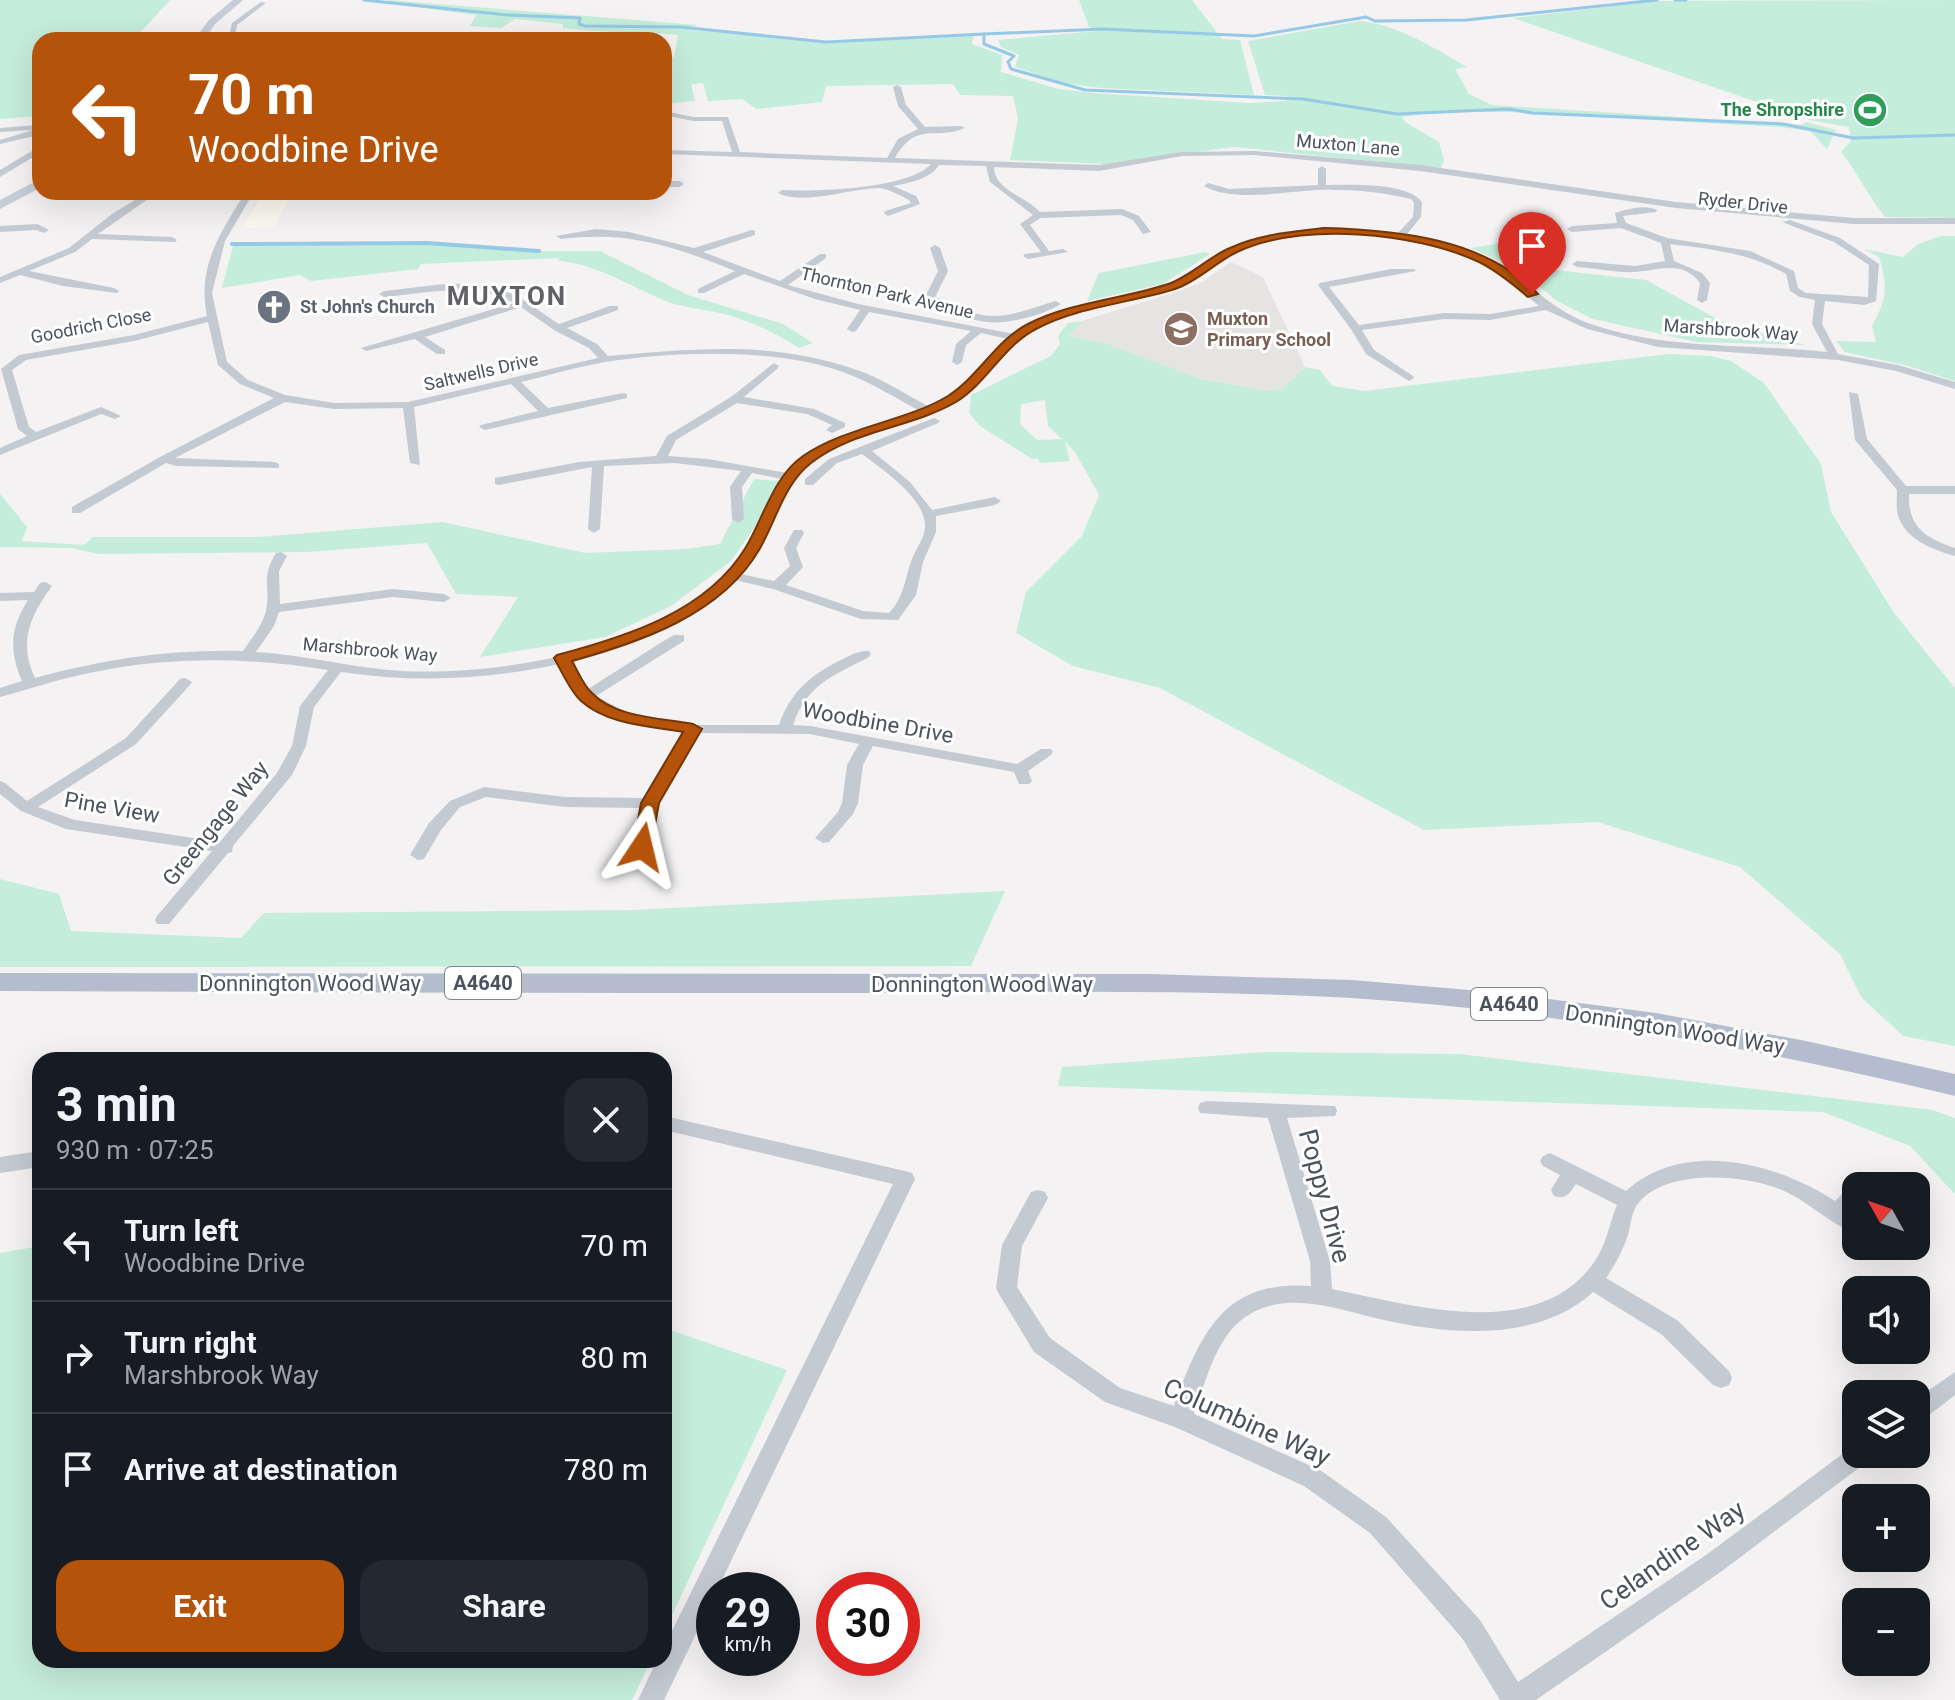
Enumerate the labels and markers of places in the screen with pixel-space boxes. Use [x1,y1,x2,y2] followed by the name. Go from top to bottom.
[1851,91,1889,129] sports icon: The Shropshire
[1721,99,1844,120] place label: The Shropshire
[1498,212,1566,294] pin
[255,288,293,326] church icon: St John's Church
[300,296,435,317] place label: St John's Church
[1207,308,1331,350] place label: Muxton Primary School
[1162,310,1200,348] school or university icon: Muxton Primary School

